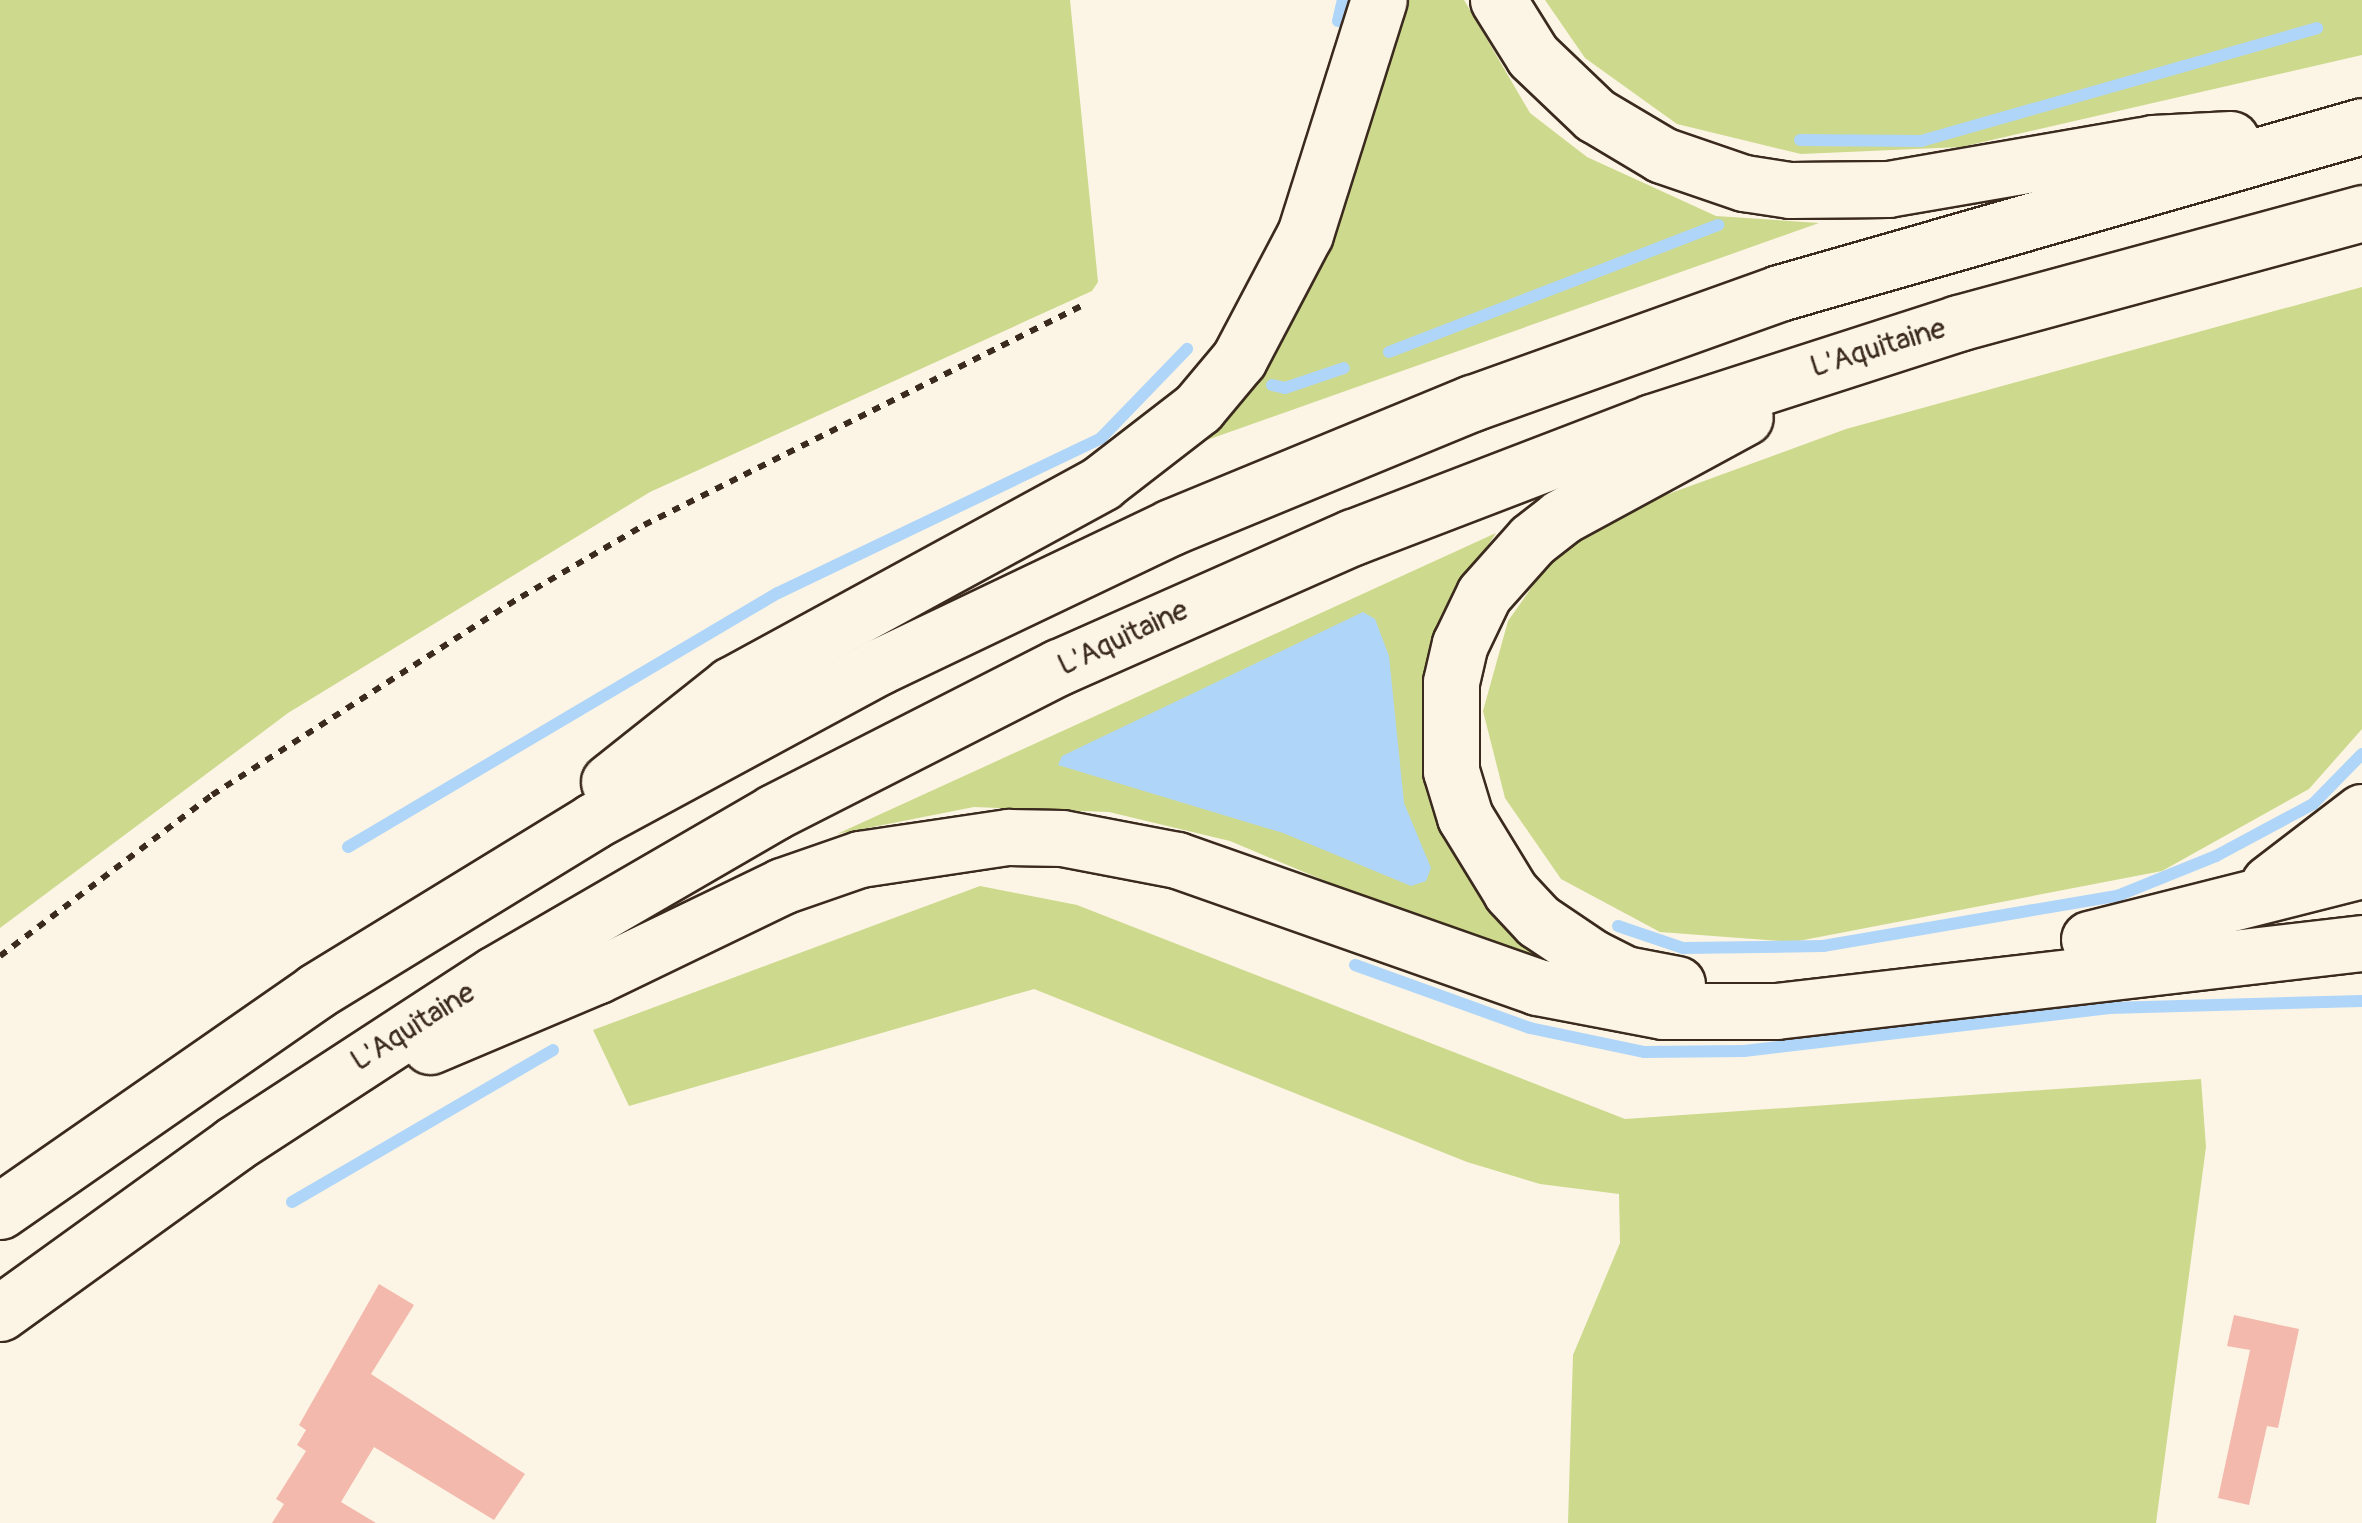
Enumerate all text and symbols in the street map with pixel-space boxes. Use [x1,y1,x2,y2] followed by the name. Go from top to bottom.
[1806,310,1950,386] street label: L'Aquitaine
[1052,592,1194,684] street label: L'Aquitaine
[344,975,482,1079] street label: L'Aquitaine

